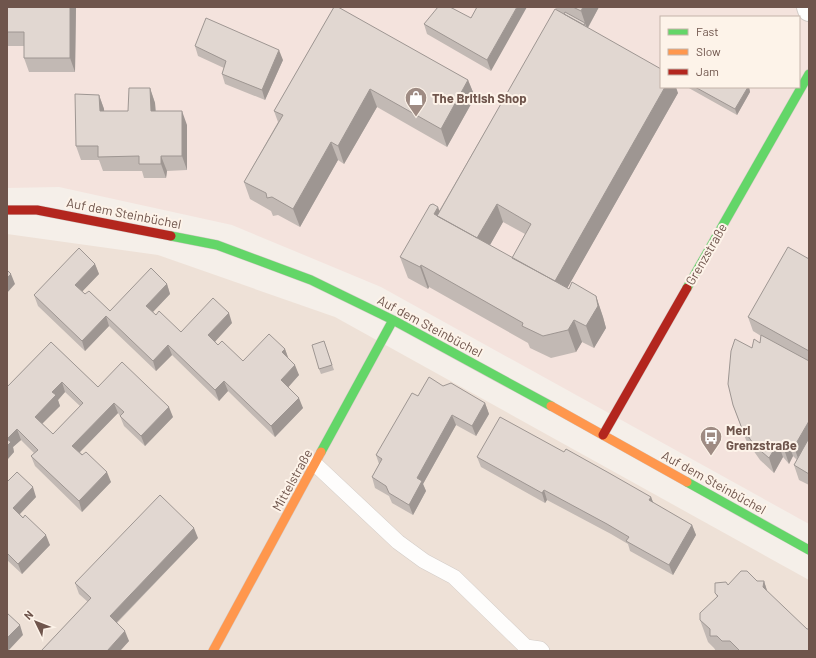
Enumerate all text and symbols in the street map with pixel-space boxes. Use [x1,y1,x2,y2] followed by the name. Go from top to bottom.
[660,16,800,88] legend
[696,24,719,38] text: Fast
[696,44,721,58] text: Slow
[696,64,719,78] text: Jam
[403,85,429,118] shop icon: The British Shop
[432,90,527,106] place label: The British Shop
[65,194,183,232] street label: Auf dem Steinbüchel
[682,220,730,288] street label: Grenzstraße
[375,292,485,360] street label: Auf dem Steinbüchel
[726,422,797,453] place label: Merl Grenzstraße
[698,424,724,457] bus stop icon: Merl Grenzstraße
[268,446,316,514] street label: Mittelstraße
[659,447,769,517] street label: Auf dem Steinbüchel
[16,602,56,642] north arrow
[21,608,36,622] text: N

